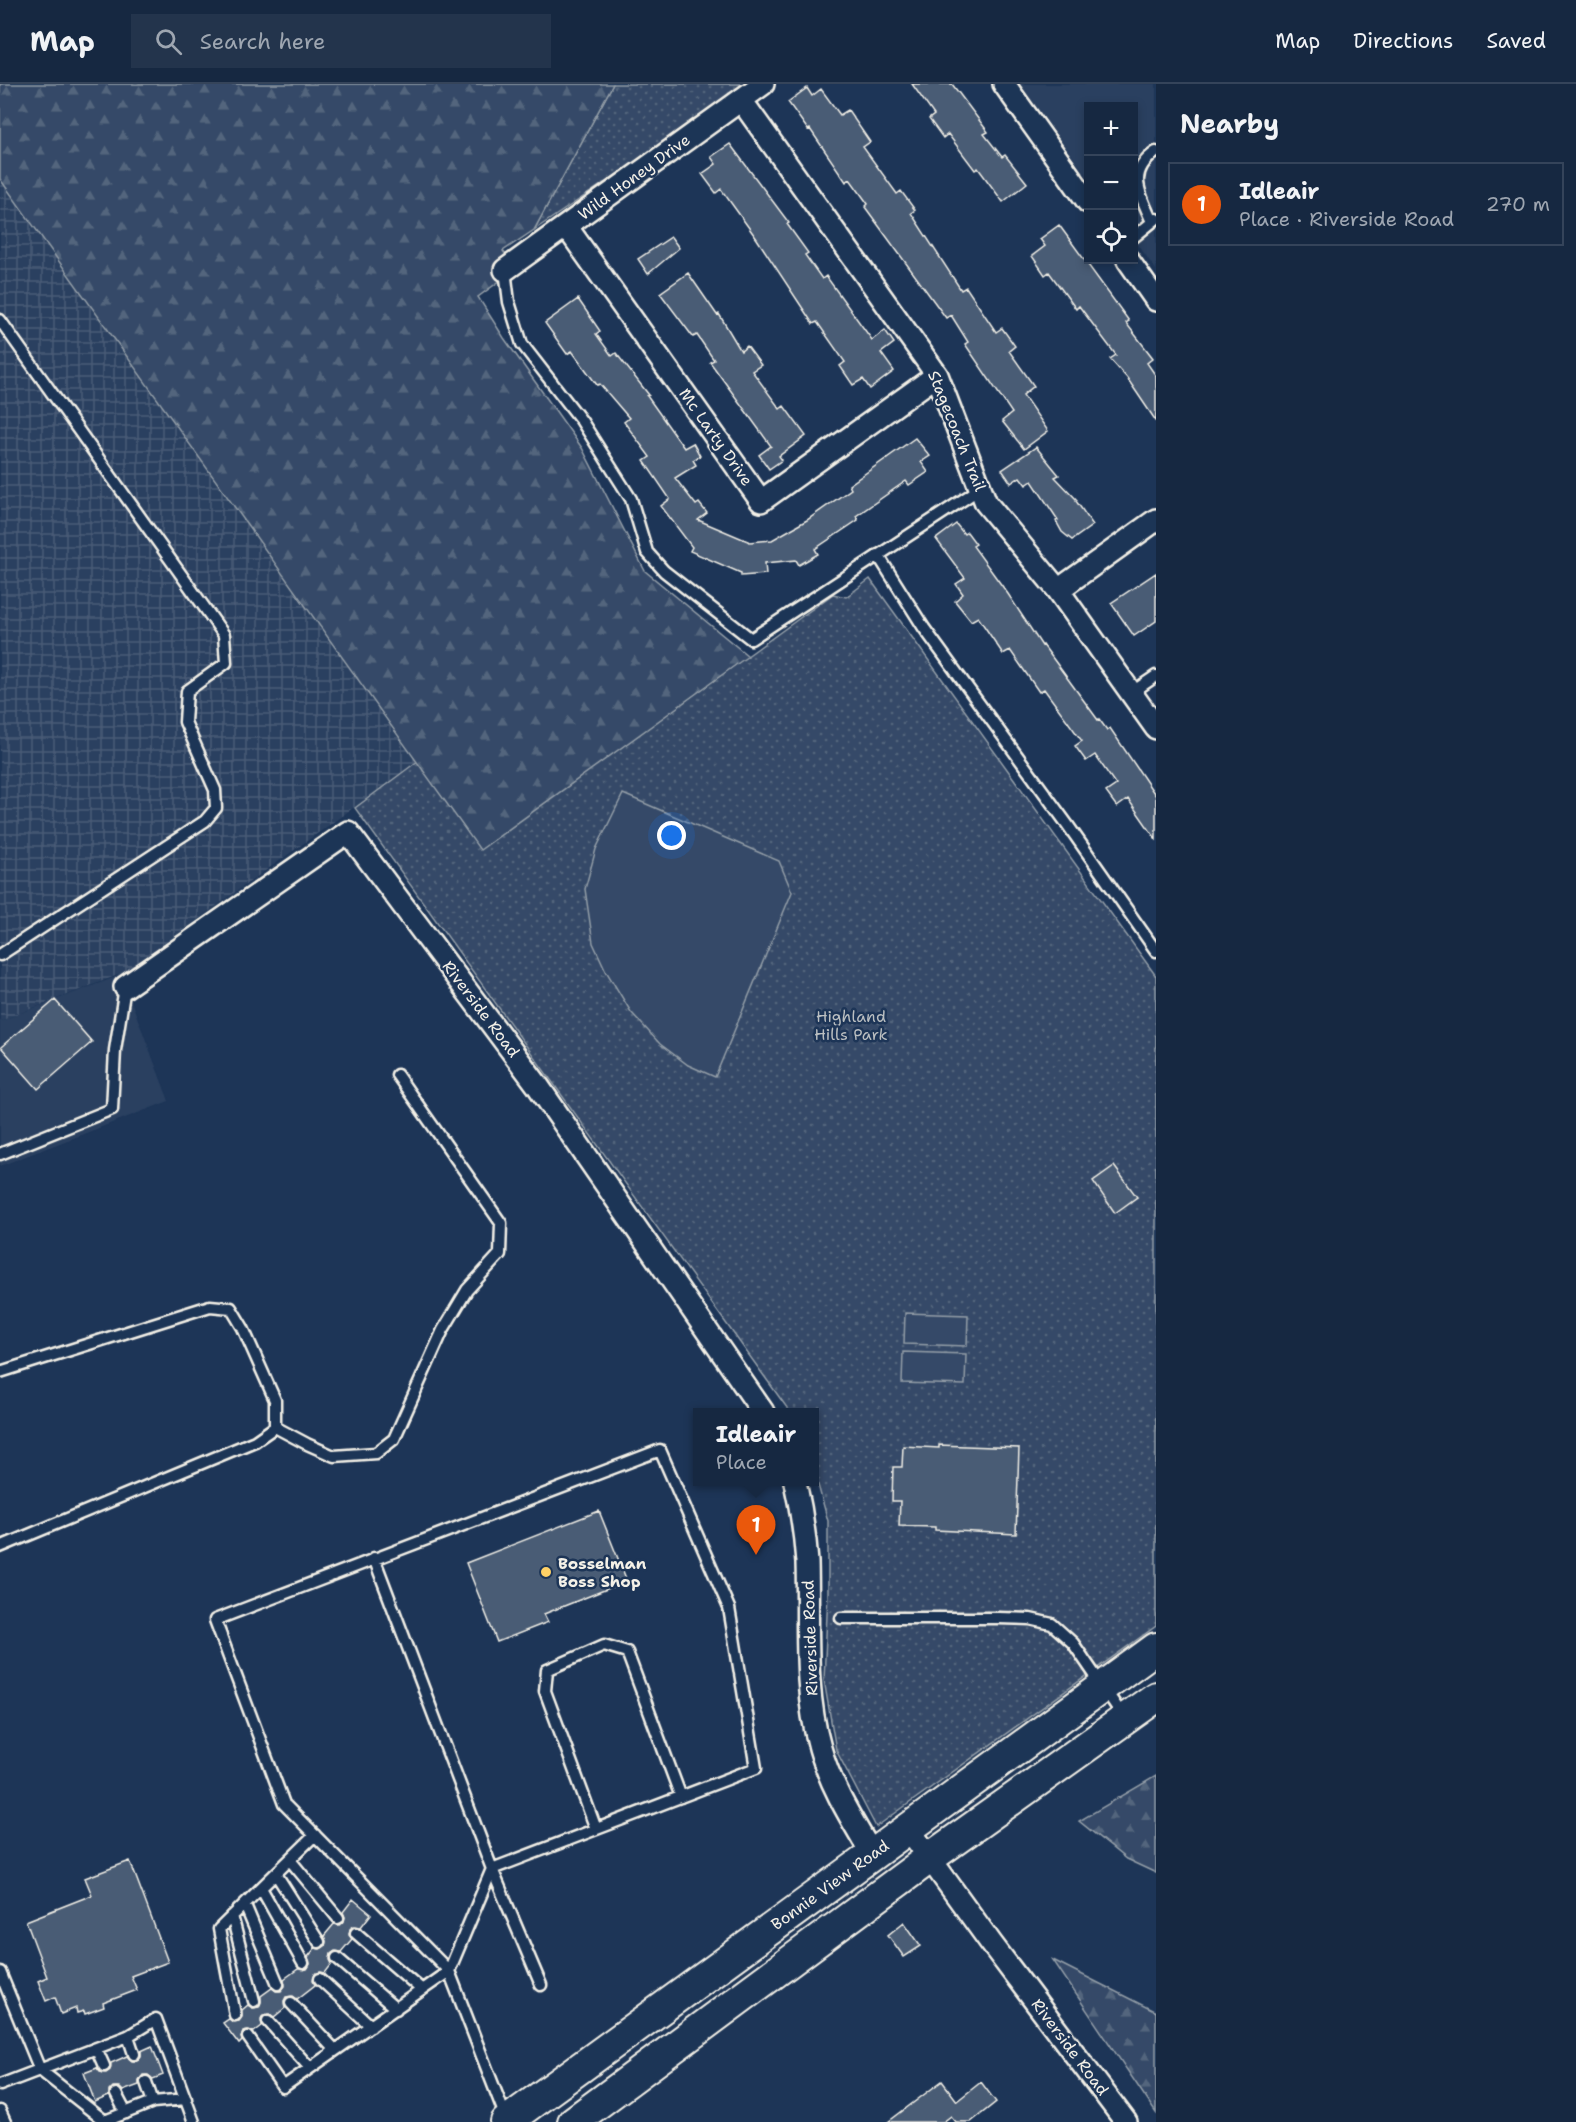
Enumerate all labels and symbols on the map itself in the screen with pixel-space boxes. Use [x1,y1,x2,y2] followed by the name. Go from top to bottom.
[574,129,694,225] street label: Wild Honey Drive
[923,368,991,495] street label: Stagecoach Trail
[674,384,758,490] street label: Mc Larty Drive
[657,821,686,850] your location
[438,956,524,1062] street label: Riverside Road
[814,1006,888,1045] park label: Highland Hills Park
[736,1506,776,1555] pin: 1
[558,1553,647,1592] place label: Bosselman Boss Shop
[539,1565,553,1579] marker: Bosselman Boss Shop
[797,1580,823,1696] street label: Riverside Road
[767,1835,893,1935] street label: Bonnie View Road
[1027,1994,1113,2100] street label: Riverside Road

